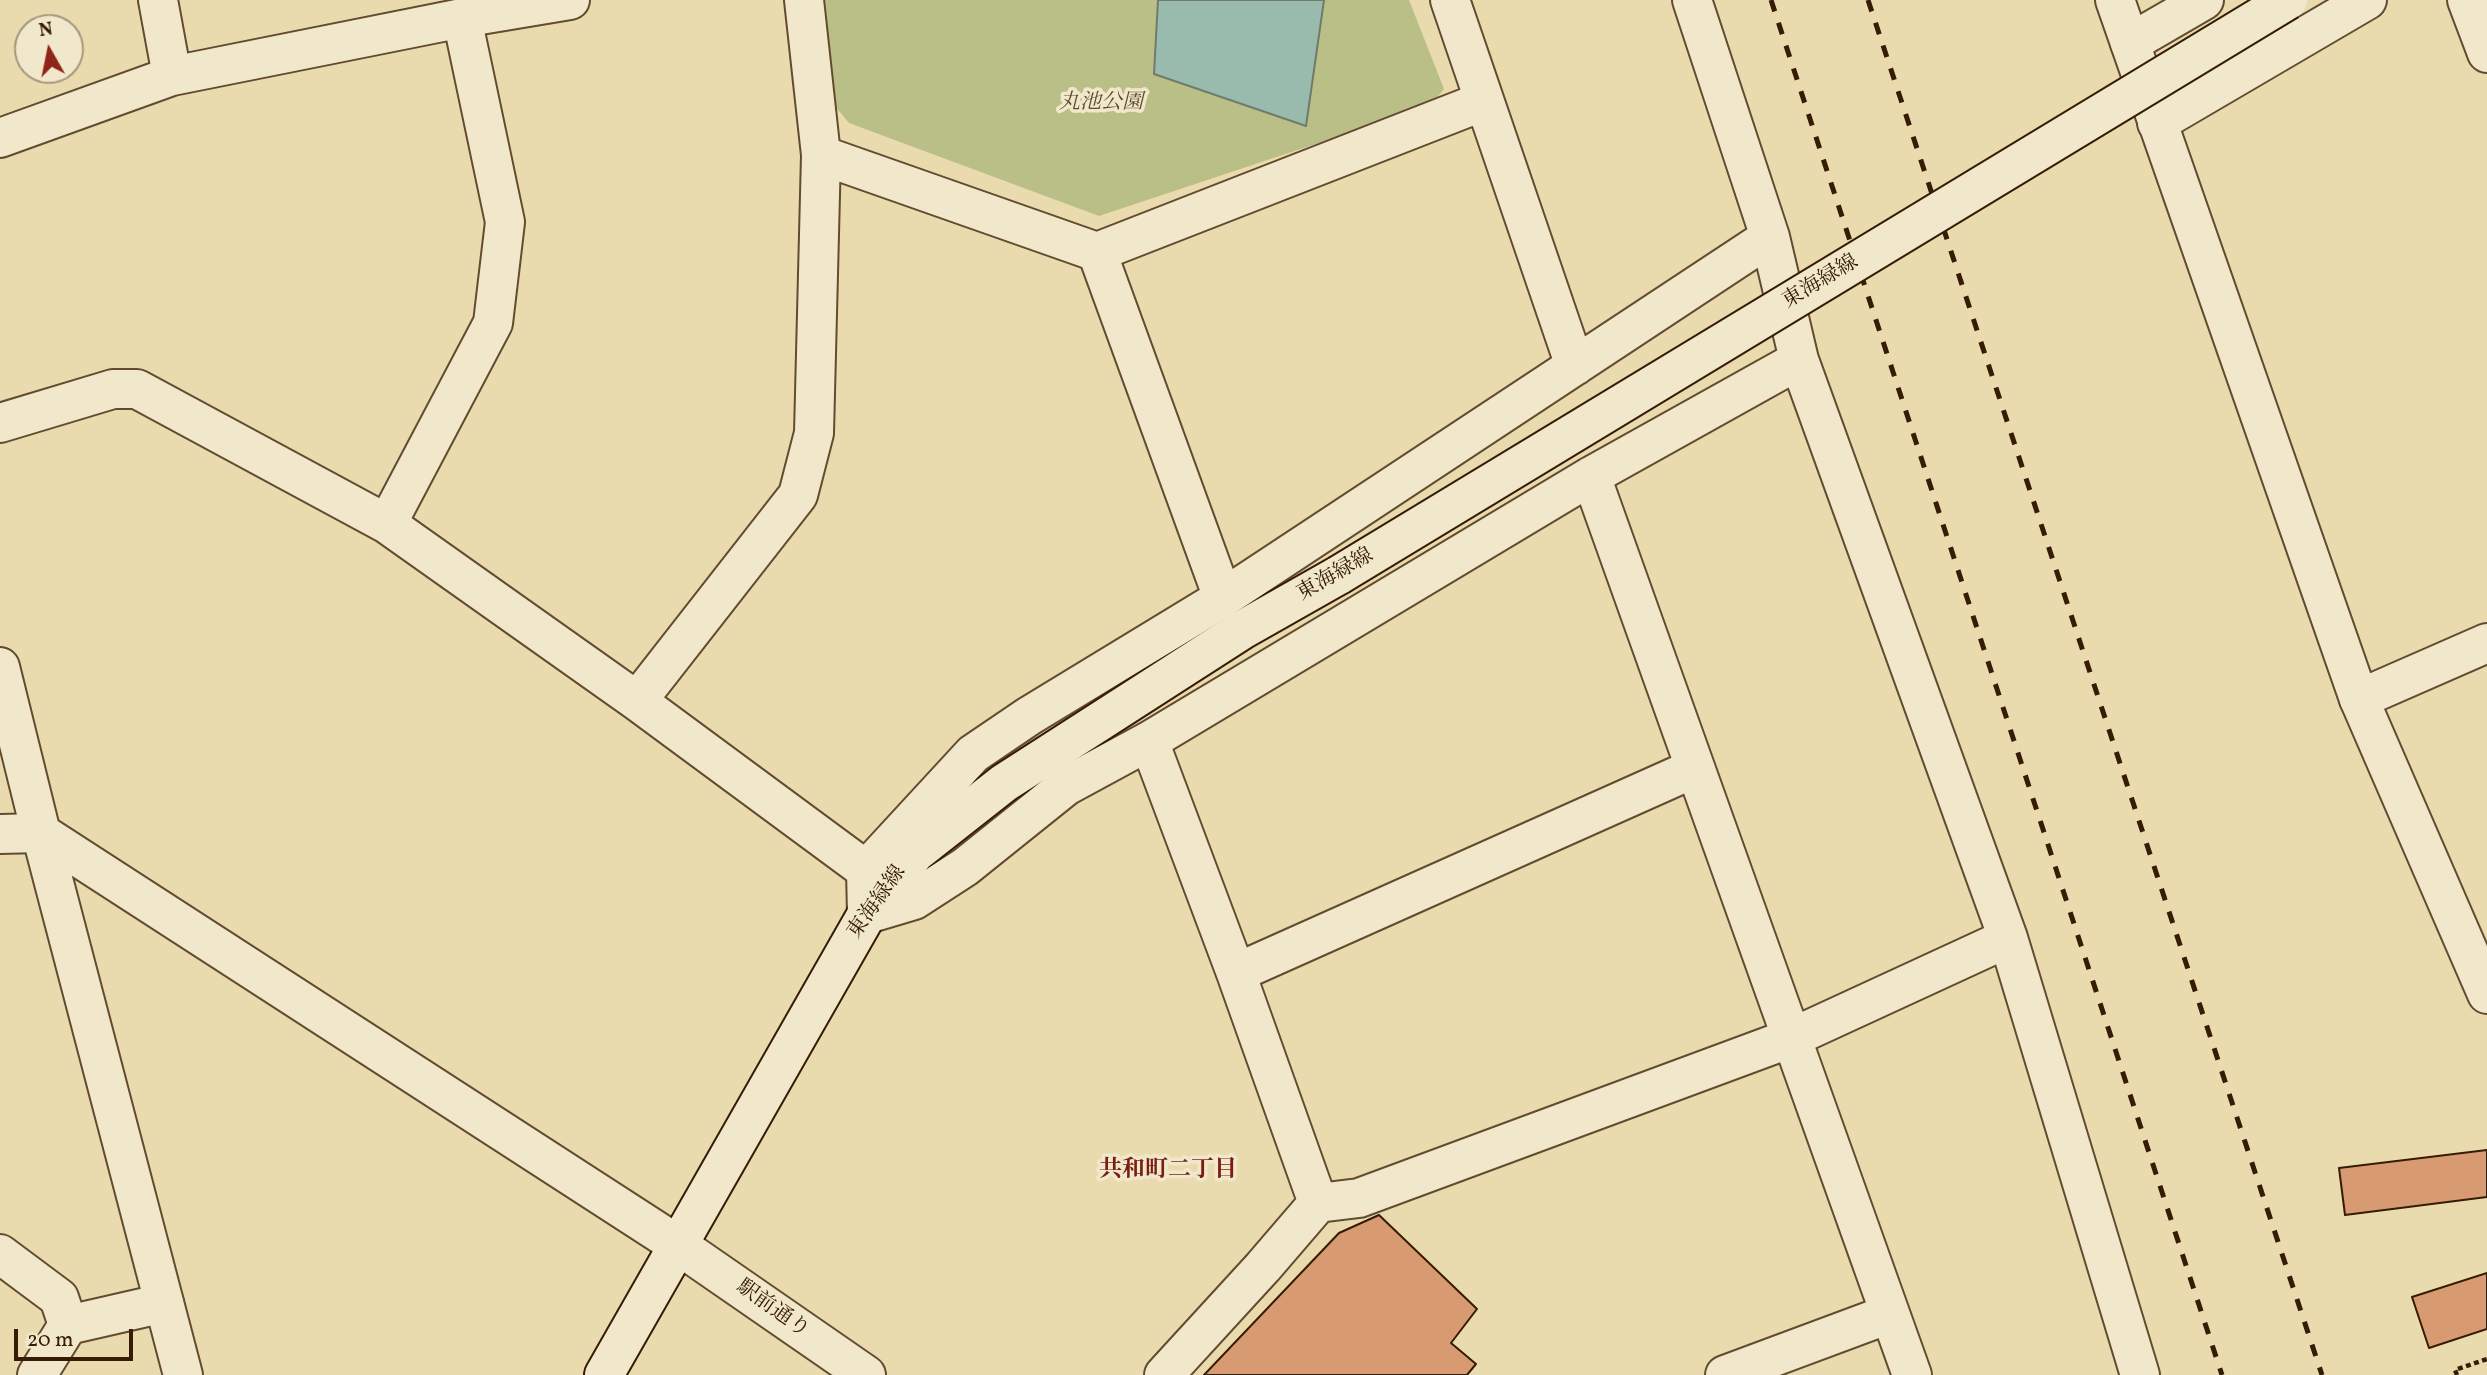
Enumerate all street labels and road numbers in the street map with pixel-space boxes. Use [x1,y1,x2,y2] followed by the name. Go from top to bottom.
[1779,251,1863,315] street label: 東海緑線
[1293,544,1379,608] street label: 東海緑線
[844,861,912,945] street label: 東海緑線
[730,1276,814,1344] street label: 駅前通り

